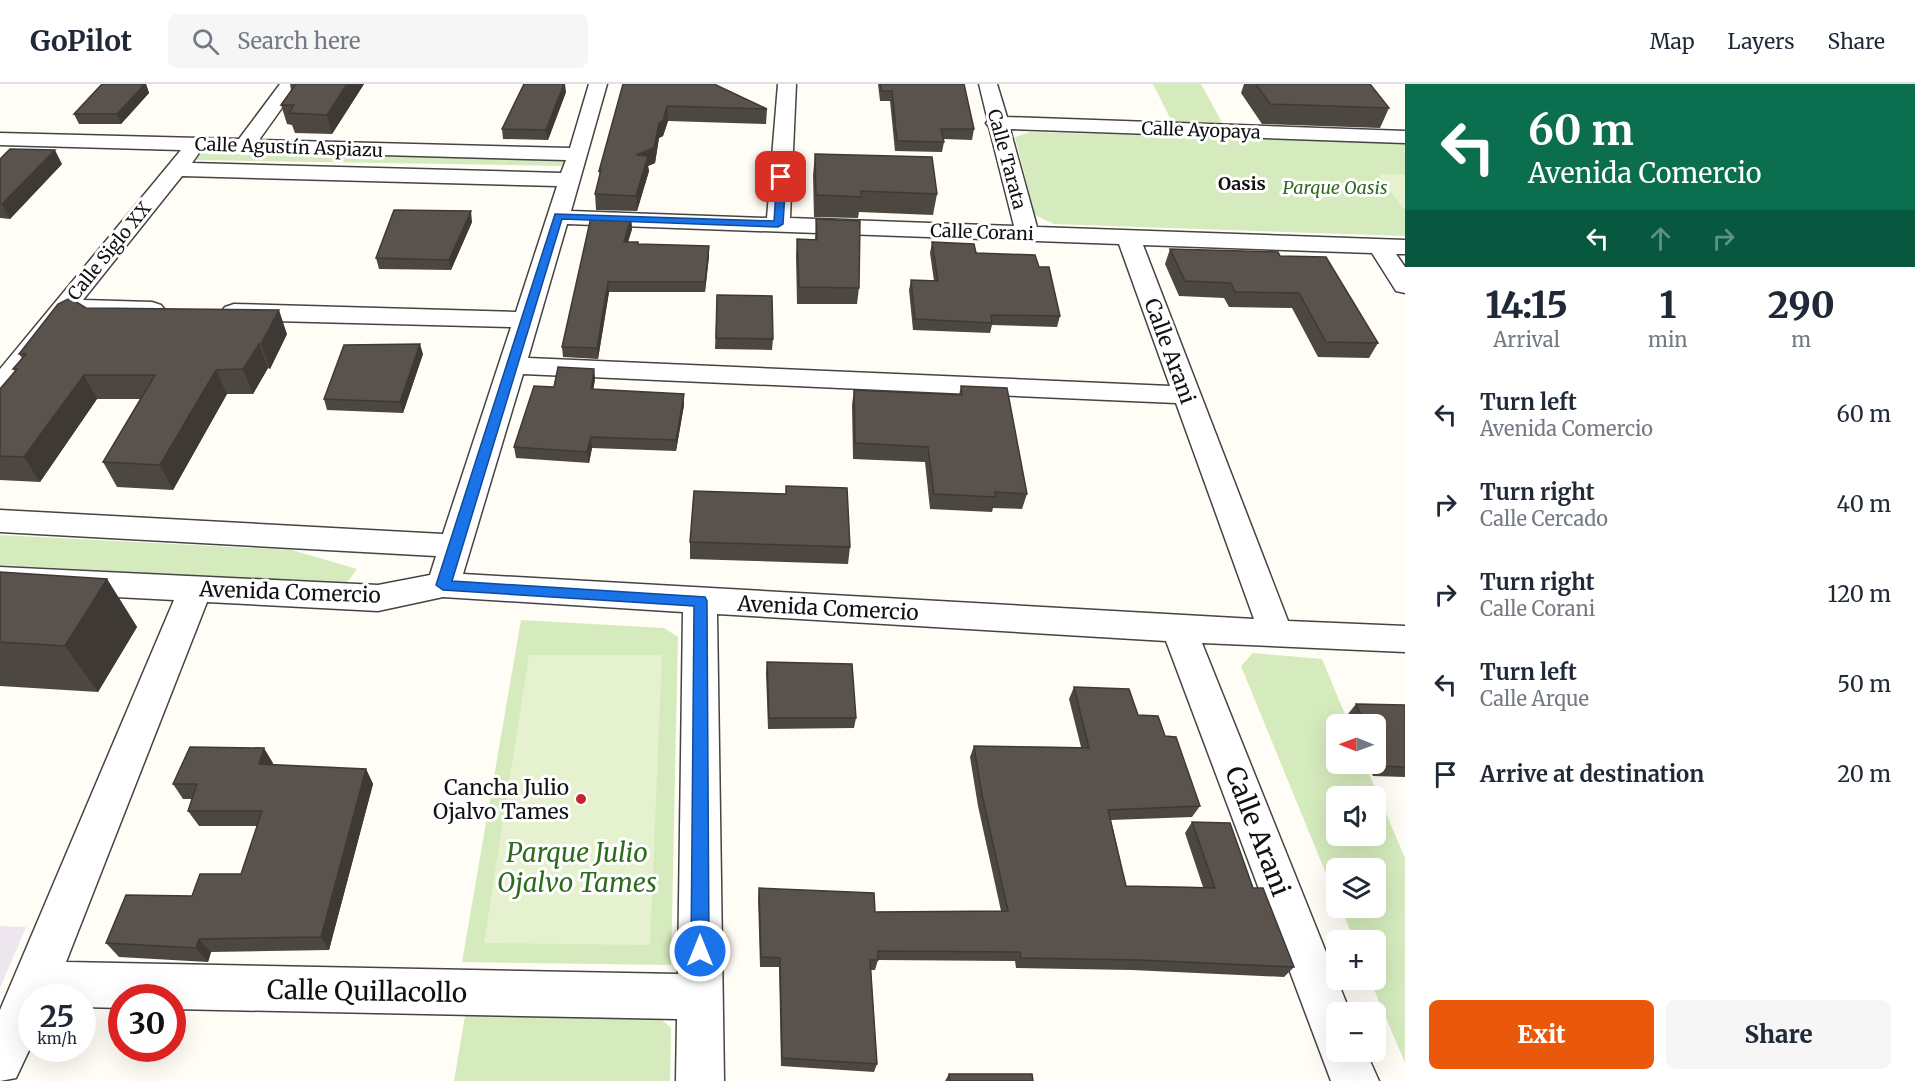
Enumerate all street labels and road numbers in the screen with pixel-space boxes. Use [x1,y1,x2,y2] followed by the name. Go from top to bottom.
[983,106,1031,212] street label: Calle Tarata
[1141,116,1261,144] street label: Calle Ayopaya
[194,132,384,162] street label: Calle Agustín Aspiazu
[62,197,156,305] street label: Calle Siglo XX
[930,219,1034,245] street label: Calle Corani
[1138,295,1202,408] street label: Calle Arani
[198,575,381,609] street label: Avenida Comercio
[736,590,919,626] street label: Avenida Comercio
[1218,761,1298,901] street label: Calle Arani
[267,973,467,1009] street label: Calle Quillacollo

